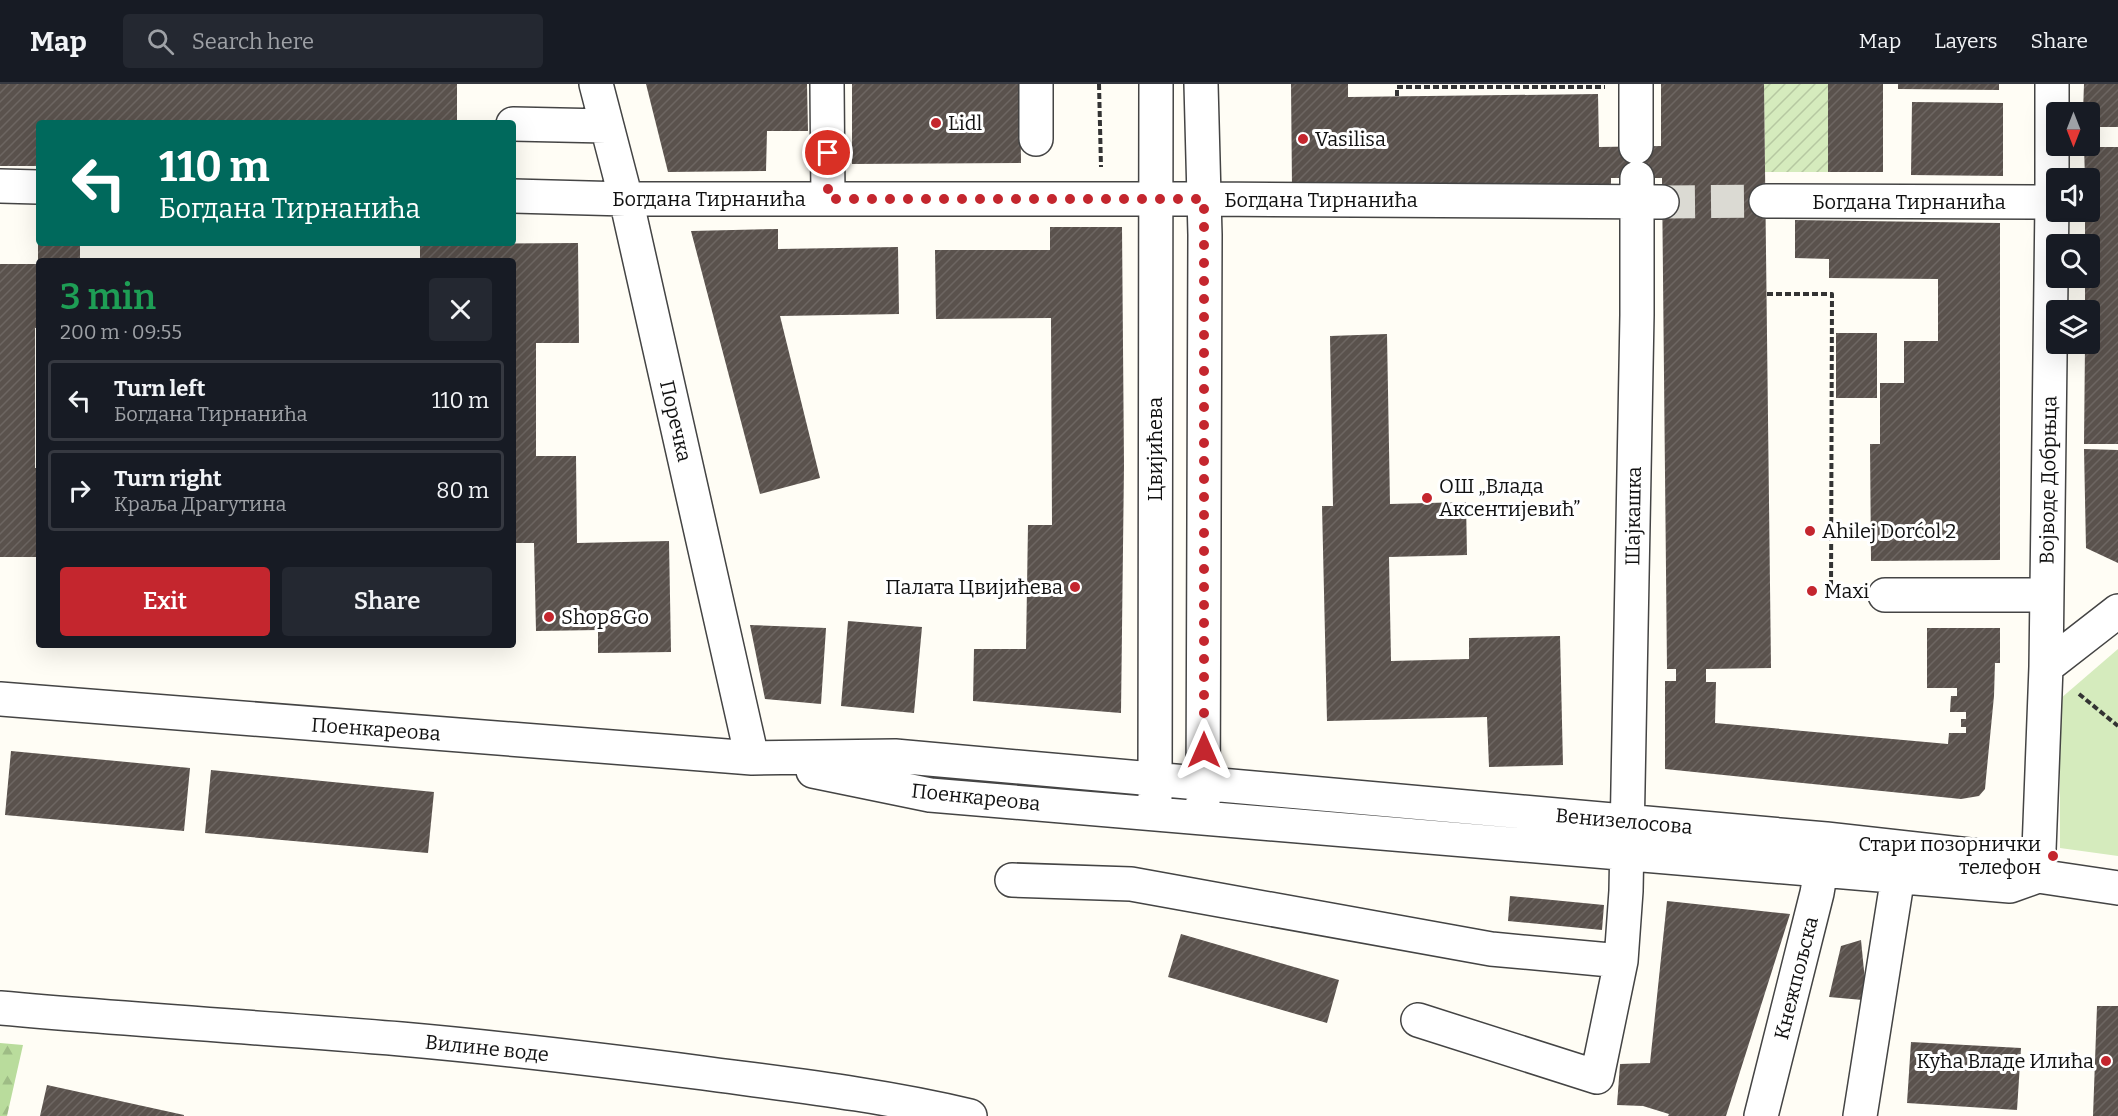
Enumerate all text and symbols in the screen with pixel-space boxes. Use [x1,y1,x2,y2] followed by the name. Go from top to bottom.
[123,14,543,68] search box
[30,25,87,58] text: Map
[144,25,177,58] icon: search
[192,28,314,55] text: Search here
[1859,28,1901,54] text: Map
[1934,28,1998,54] text: Layers
[2031,28,2088,54] text: Share
[2046,102,2100,156] north arrow
[2046,102,2100,354] map controls
[948,111,983,135] place label: Lidl
[929,116,943,130] marker: Lidl
[802,127,853,178] pin
[1315,127,1386,151] place label: Vasilisa
[1296,132,1310,146] marker: Vasilisa
[811,136,844,169] icon: arrive
[159,142,270,192] text: 110 m
[60,144,138,222] icon: left
[2046,168,2100,222] button: sound
[612,187,806,211] street label: Богдана Тирнанића
[1224,188,1418,212] street label: Богдана Тирнанића
[1812,190,2006,214] street label: Богдана Тирнанића
[159,193,420,225] text: Богдана Тирнанића
[2046,234,2100,288] button: search
[60,275,156,319] text: 3 min
[429,278,492,341] button: close
[2046,300,2100,354] button: layers
[60,320,182,344] text: 200 m · 09:55
[114,375,206,402] text: Turn left
[655,378,697,464] street label: Поречка
[63,384,96,417] icon: left
[432,387,489,414] text: 110 m
[2035,395,2061,565] street label: Војводе Добрњца
[1143,397,1167,501] street label: Цвијићева
[114,402,308,426] text: Богдана Тирнанића
[114,465,222,492] text: Turn right
[1620,466,1646,566] street label: Шајкашка
[63,474,96,507] icon: right
[1439,474,1580,521] place label: ОШ „Влада Аксентијевић”
[436,477,489,504] text: 80 m
[1420,491,1434,505] marker: ОШ „Влада Аксентијевић”
[114,492,286,516] text: Краља Драгутина
[1822,519,1956,544] place label: Ahilej Dorćol 2
[1803,524,1817,538] marker: Ahilej Dorćol 2
[60,567,270,636] button: Exit
[282,567,492,636] button: Share
[885,575,1063,599] place label: Палата Цвијићева
[1824,579,1869,603] place label: Maxi
[1068,580,1082,594] marker: Палата Цвијићева
[1805,584,1819,598] marker: Maxi
[561,605,649,629] place label: Shop&Go
[542,610,556,624] marker: Shop&Go
[310,713,442,745] street label: Поенкареова
[1172,718,1236,782] position arrow
[910,778,1042,816] street label: Поенкареова
[1554,803,1694,839] street label: Венизелосова
[1858,832,2041,879] place label: Стари позорнички телефон
[2046,849,2060,863] marker: Стари позорнички телефон
[1769,914,1823,1042] street label: Кнежпољска
[424,1030,550,1066] street label: Вилине воде
[1916,1049,2094,1073] place label: Кућа Владе Илића
[2099,1054,2113,1068] marker: Кућа Владе Илића

